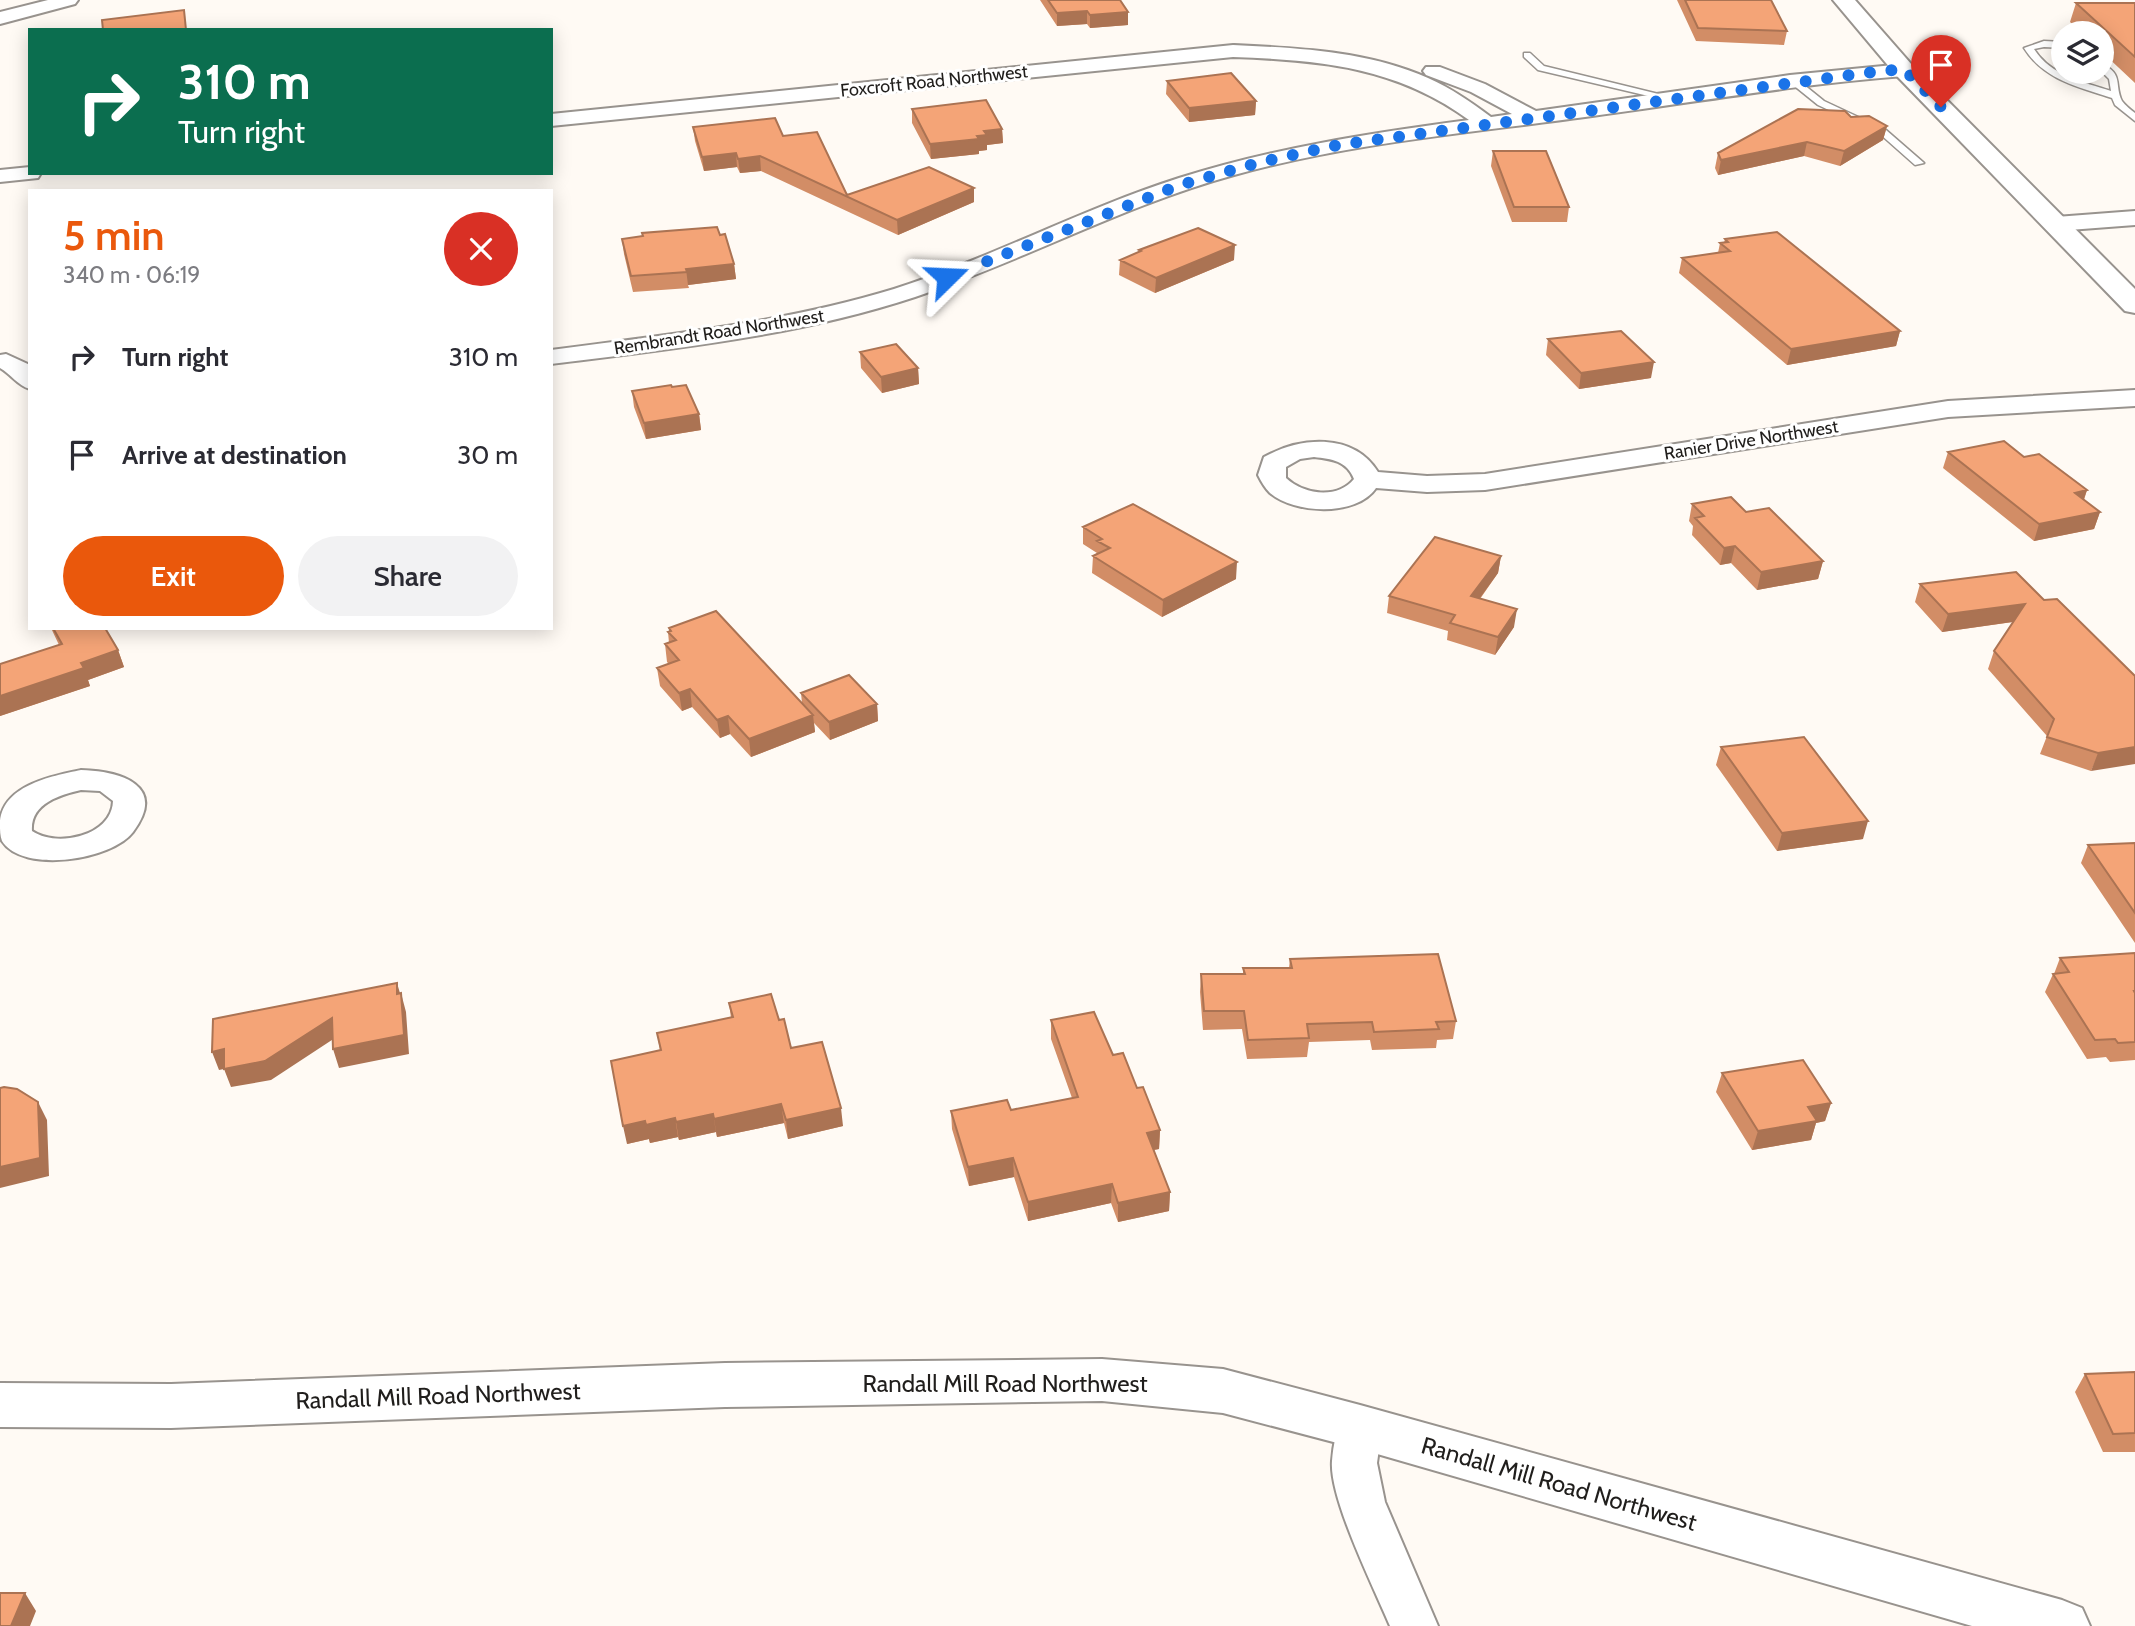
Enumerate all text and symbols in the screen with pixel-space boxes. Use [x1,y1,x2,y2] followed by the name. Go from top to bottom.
[2051,21,2114,84] map controls
[2051,21,2114,84] button: layers
[1911,35,1971,107] pin
[1922,46,1960,84] icon: arrive
[178,52,311,111] text: 310 m
[63,56,154,147] icon: right
[839,60,1029,102] street label: Foxcroft Road Northwest
[178,112,305,151] text: Turn right
[63,209,165,261] text: 5 min
[444,212,518,286] button: close
[910,240,984,314] position arrow
[63,261,200,289] text: 340 m · 06:19
[612,305,826,359] street label: Rembrandt Road Northwest
[63,338,101,376] icon: right
[122,341,228,373] text: Turn right
[449,341,518,373] text: 310 m
[1662,415,1840,465] street label: Ranier Drive Northwest
[63,436,101,474] icon: arrive
[122,439,347,471] text: Arrive at destination
[457,439,518,471] text: 30 m
[63,536,284,616] button: Exit
[298,536,518,616] button: Share
[862,1369,1148,1398] street label: Randall Mill Road Northwest
[295,1376,581,1415] street label: Randall Mill Road Northwest
[1418,1430,1700,1537] street label: Randall Mill Road Northwest

